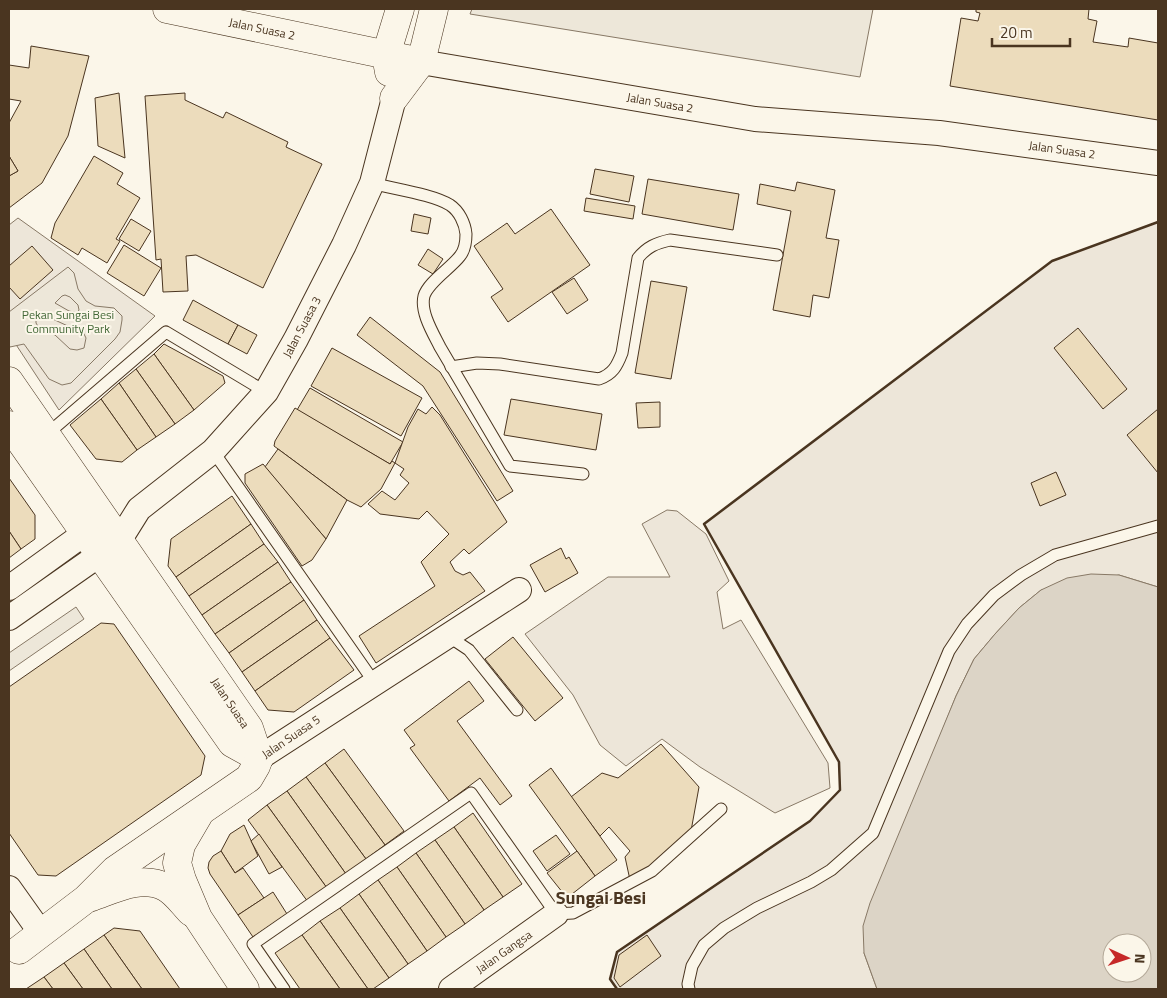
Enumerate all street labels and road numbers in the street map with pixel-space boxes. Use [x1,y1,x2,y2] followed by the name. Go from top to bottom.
[227,12,297,45] street label: Jalan Suasa 2
[625,87,695,118] street label: Jalan Suasa 2
[1027,135,1097,164] street label: Jalan Suasa 2
[277,293,326,361] street label: Jalan Suasa 3
[206,673,254,732] street label: Jalan Suasa
[258,710,324,763] street label: Jalan Suasa 5
[472,925,536,978] street label: Jalan Gangsa

